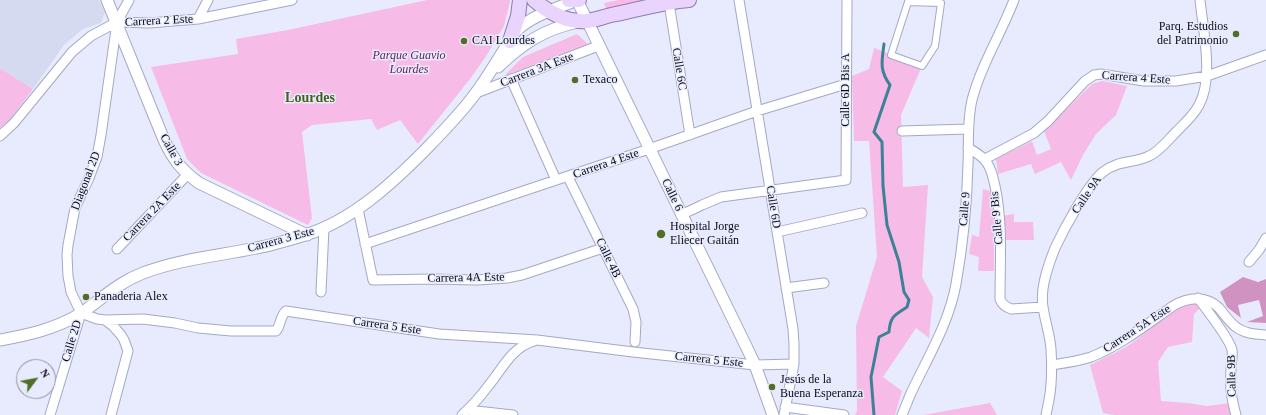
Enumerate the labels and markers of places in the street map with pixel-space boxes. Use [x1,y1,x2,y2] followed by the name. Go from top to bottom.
[1157,20,1228,48] place label: Parq. Estudios del Patrimonio
[1231,29,1241,39] marker: Parq. Estudios del Patrimonio
[472,34,535,48] place label: CAI Lourdes
[459,36,469,46] marker: CAI Lourdes
[583,73,617,87] place label: Texaco
[570,75,580,85] marker: Texaco
[670,220,739,248] place label: Hospital Jorge Eliecer Gaitán
[655,228,667,240] marker: Hospital Jorge Eliecer Gaitán
[94,290,168,304] place label: Panaderia Alex
[81,292,91,302] marker: Panaderia Alex
[780,373,863,401] place label: Jesús de la Buena Esperanza
[767,382,777,392] marker: Jesús de la Buena Esperanza

